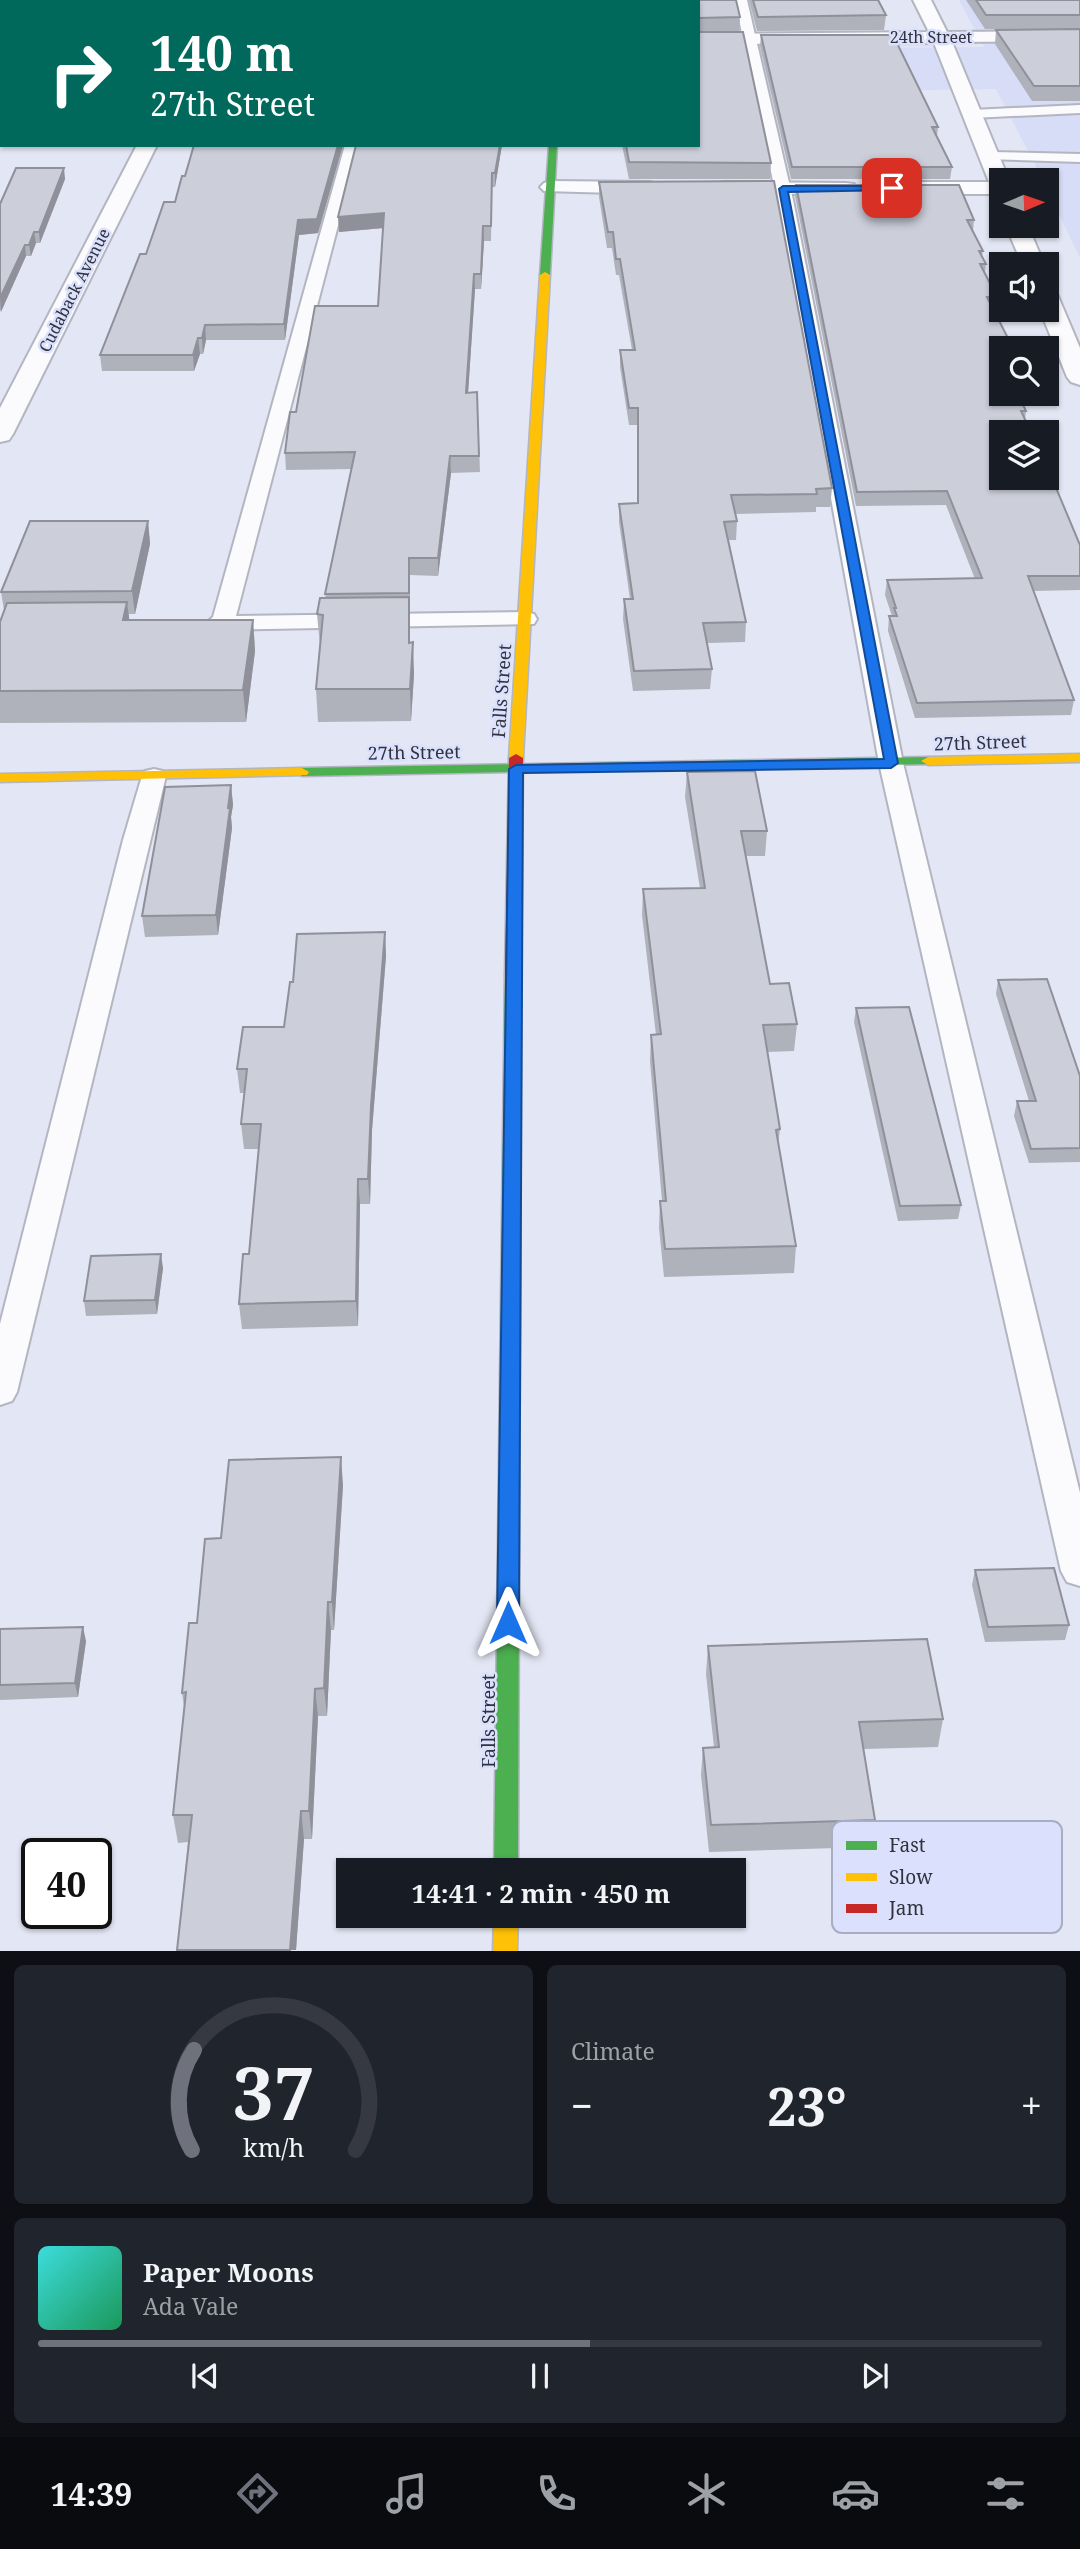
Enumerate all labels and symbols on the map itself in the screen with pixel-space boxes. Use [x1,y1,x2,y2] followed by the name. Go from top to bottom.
[890,26,973,48] street label: 24th Street
[862,158,922,218] pin
[989,168,1059,238] north arrow
[33,224,115,356] street label: Cudaback Avenue
[486,643,516,739] street label: Falls Street
[933,728,1027,756] street label: 27th Street
[367,739,461,765] street label: 27th Street
[471,1586,545,1660] position arrow
[476,1674,500,1768] street label: Falls Street
[832,1821,1062,1933] legend
[889,1832,926,1858] text: Fast
[21,1838,112,1929] speed limit sign: 40
[889,1864,933,1890] text: Slow
[888,1895,924,1921] text: Jam

